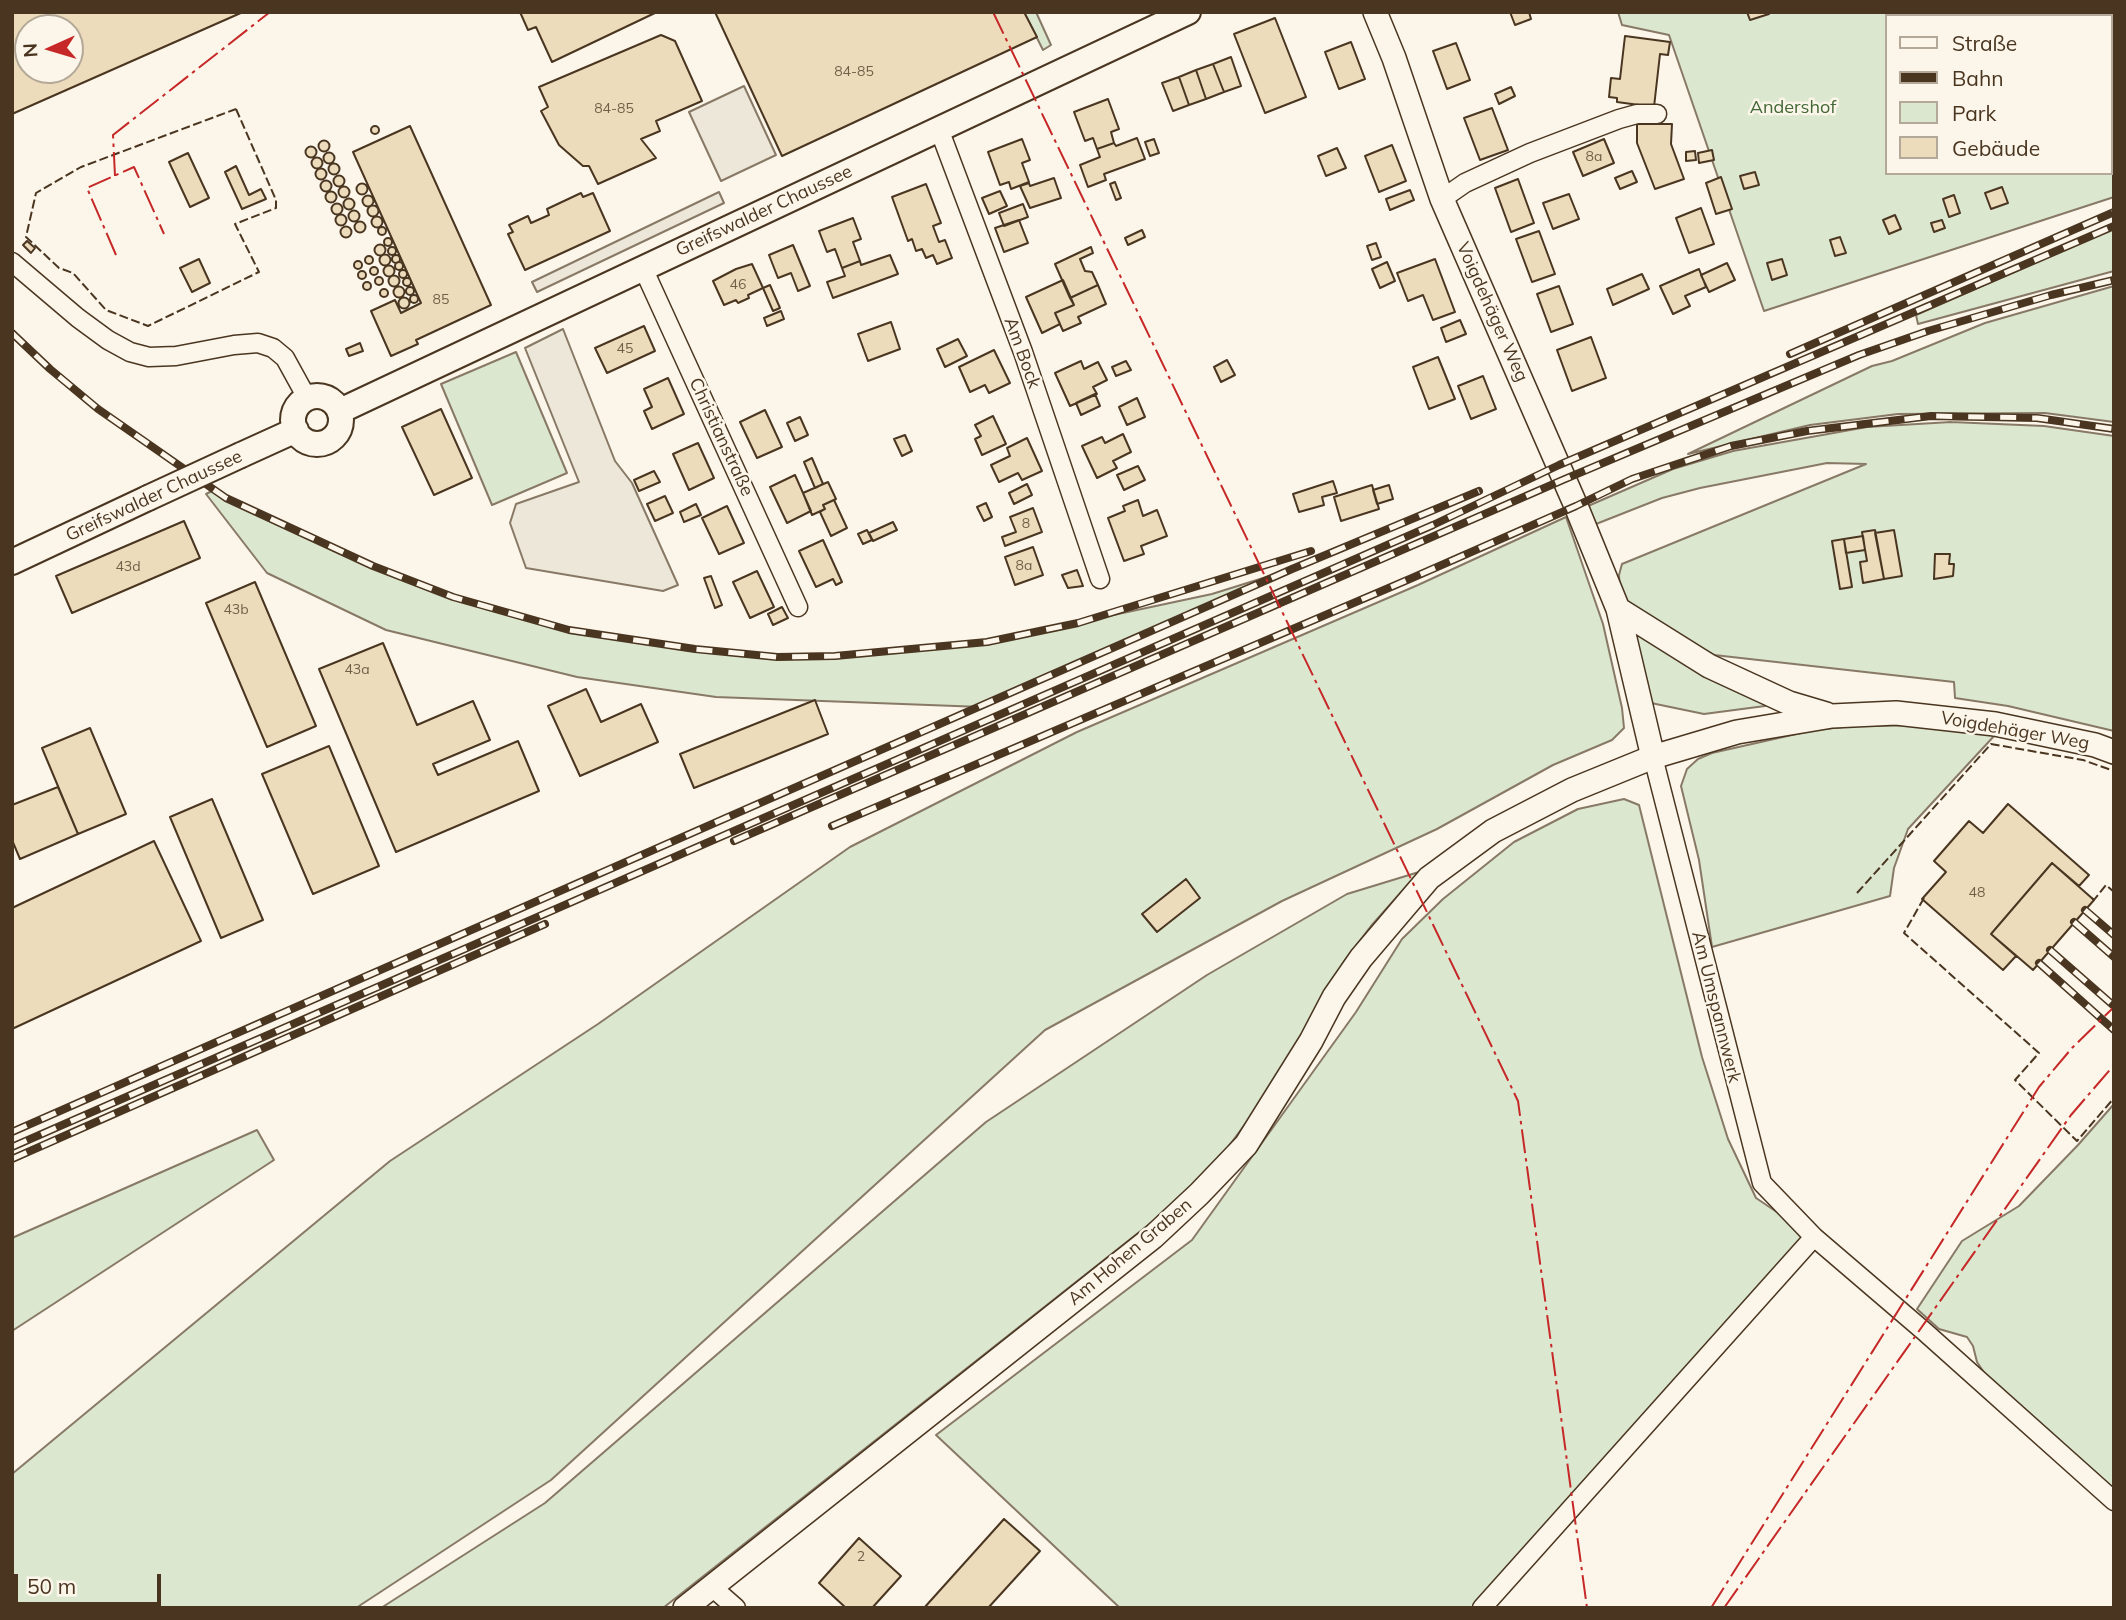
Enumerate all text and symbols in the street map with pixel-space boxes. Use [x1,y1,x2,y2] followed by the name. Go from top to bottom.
[14,14,84,84] north arrow
[1884,14,2112,175] legend
[1952,30,2017,56] text: Straße
[18,42,43,58] text: N
[834,64,874,80] house number: 84-85
[1952,65,2004,91] text: Bahn
[1750,97,1836,119] park label: Andershof
[1952,100,1996,126] text: Park
[594,101,634,117] house number: 84-85
[1952,135,2040,161] text: Gebäude
[1586,149,1602,165] house number: 8a
[672,161,856,261] street label: Greifswalder Chaussee
[1452,239,1532,385] street label: Voigdehäger Weg
[730,277,746,293] house number: 46
[433,292,449,308] house number: 85
[999,314,1045,392] street label: Am Bock
[617,341,633,357] house number: 45
[684,374,758,500] street label: Christianstraße
[62,446,246,546] street label: Greifswalder Chaussee
[1022,516,1030,532] house number: 8
[1016,558,1032,574] house number: 8a
[115,559,141,575] house number: 43d
[223,602,249,618] house number: 43b
[344,662,370,678] house number: 43a
[1939,707,2091,755] street label: Voigdehäger Weg
[1969,885,1985,901] house number: 48
[1687,929,1745,1085] street label: Am Umspannwerk
[1064,1194,1196,1310] street label: Am Hohen Graben
[857,1549,865,1565] house number: 2
[18,1560,164,1604] scale bar
[27,1573,76,1599] text: 50 m

